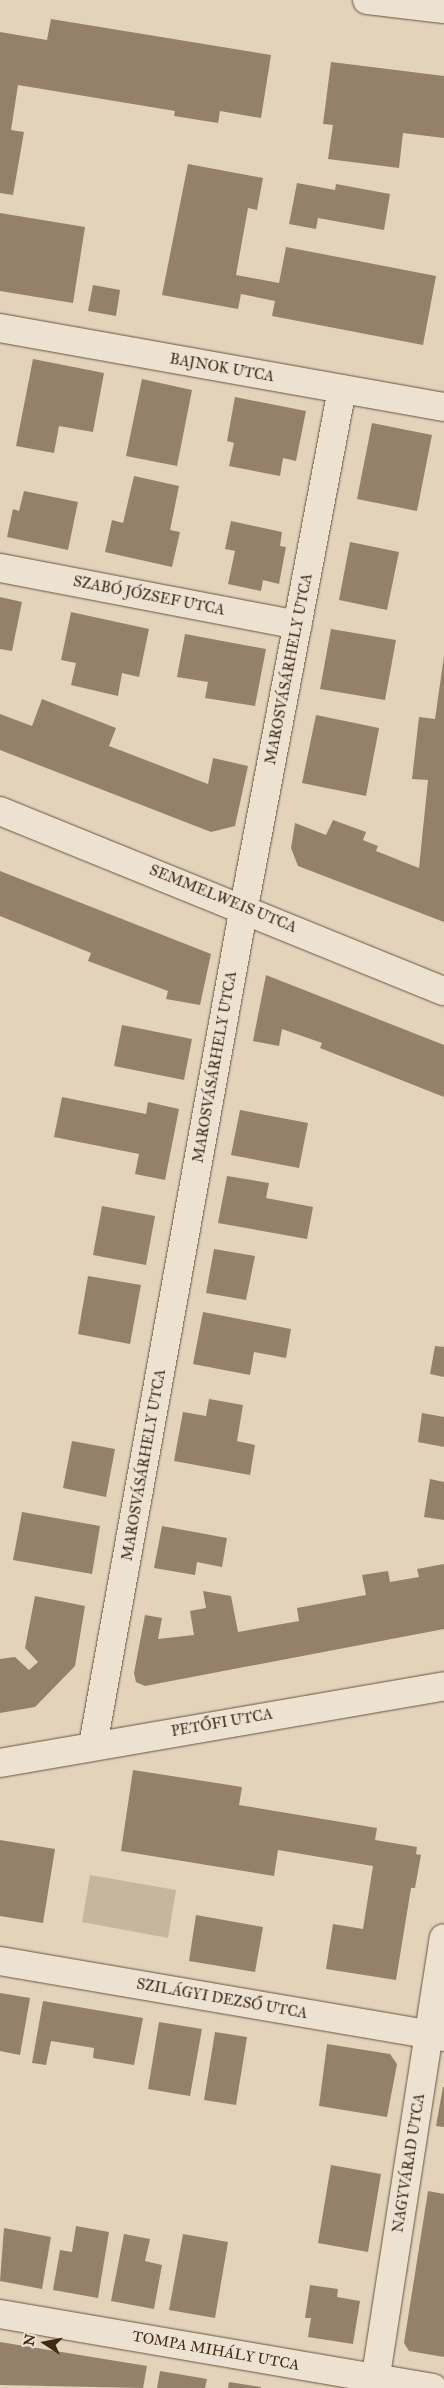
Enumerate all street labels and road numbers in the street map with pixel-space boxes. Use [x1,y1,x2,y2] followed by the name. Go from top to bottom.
[168,350,276,386] street label: BAJNOK UTCA
[72,572,226,620] street label: SZABÓ JÓZSEF UTCA
[262,572,316,766] street label: MAROSVÁSÁRHELY UTCA
[147,861,299,937] street label: SEMMELWEIS UTCA
[189,970,241,1164] street label: MAROSVÁSÁRHELY UTCA
[118,1368,170,1562] street label: MAROSVÁSÁRHELY UTCA
[170,1705,274,1741] street label: PETŐFI UTCA
[135,1975,309,2023] street label: SZILÁGYI DEZSŐ UTCA
[389,2092,429,2234] street label: NAGYVÁRAD UTCA
[131,2327,301,2375] street label: TOMPA MIHÁLY UTCA

